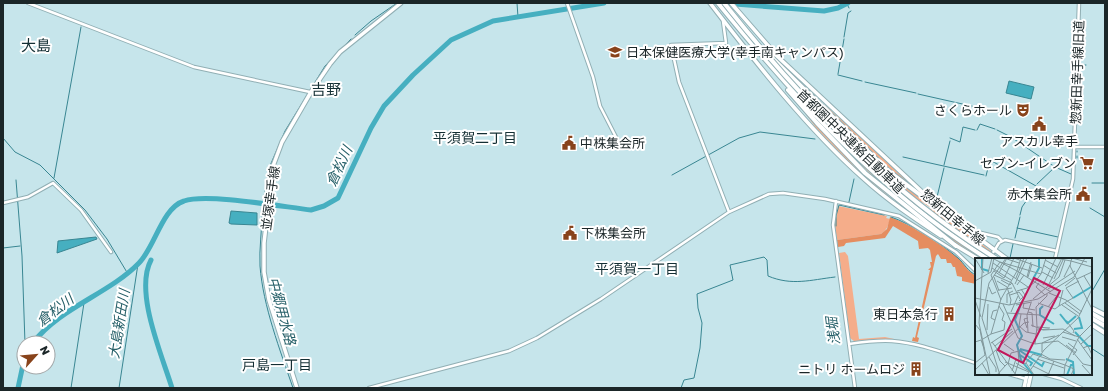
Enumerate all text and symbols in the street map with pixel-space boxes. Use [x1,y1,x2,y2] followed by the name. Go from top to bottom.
[1067,20,1087,124] street label: 惣新田幸手線旧道
[21,36,51,54] district label: 大島
[607,44,623,60] school or university icon: 日本保健医療大学(幸手南キャンパス)
[626,44,844,60] place label: 日本保健医療大学(幸手南キャンパス)
[311,80,341,98] district label: 吉野
[794,86,908,196] street label: 首都圏中央連絡自動車道
[934,102,1012,118] place label: さくらホール
[1015,102,1031,118] theatre icon: さくらホール
[1031,116,1047,132] public building icon: アスカル幸手
[433,129,517,146] district label: 平須賀二丁目
[1000,133,1078,149] place label: アスカル幸手
[561,135,577,151] public building icon: 中株集会所
[580,135,645,151] place label: 中株集会所
[322,141,356,188] water label: 倉松川
[980,155,1076,171] place label: セブン-イレブン
[1079,155,1095,171] supermarket icon: セブン-イレブン
[258,165,282,231] street label: 並塚幸手線
[918,186,988,248] street label: 惣新田幸手線
[1007,186,1072,202] place label: 赤木集会所
[1075,186,1091,202] public building icon: 赤木集会所
[562,225,578,241] public building icon: 下株集会所
[581,225,646,241] place label: 下株集会所
[975,258,1092,375] inset map
[595,260,679,277] district label: 平須賀一丁目
[265,275,300,348] water label: 中郷用水路
[105,286,133,360] water label: 大島新田川
[33,289,78,329] water label: 倉松川
[873,306,938,322] place label: 東日本急行
[941,306,957,322] building icon: 東日本急行
[822,314,843,346] water label: 浅堀
[16,335,56,375] north arrow
[38,344,53,357] text: N
[242,356,312,373] district label: 戸島一丁目
[798,361,905,377] place label: ニトリ ホームロジ
[908,361,924,377] building icon: ニトリ ホームロジ

